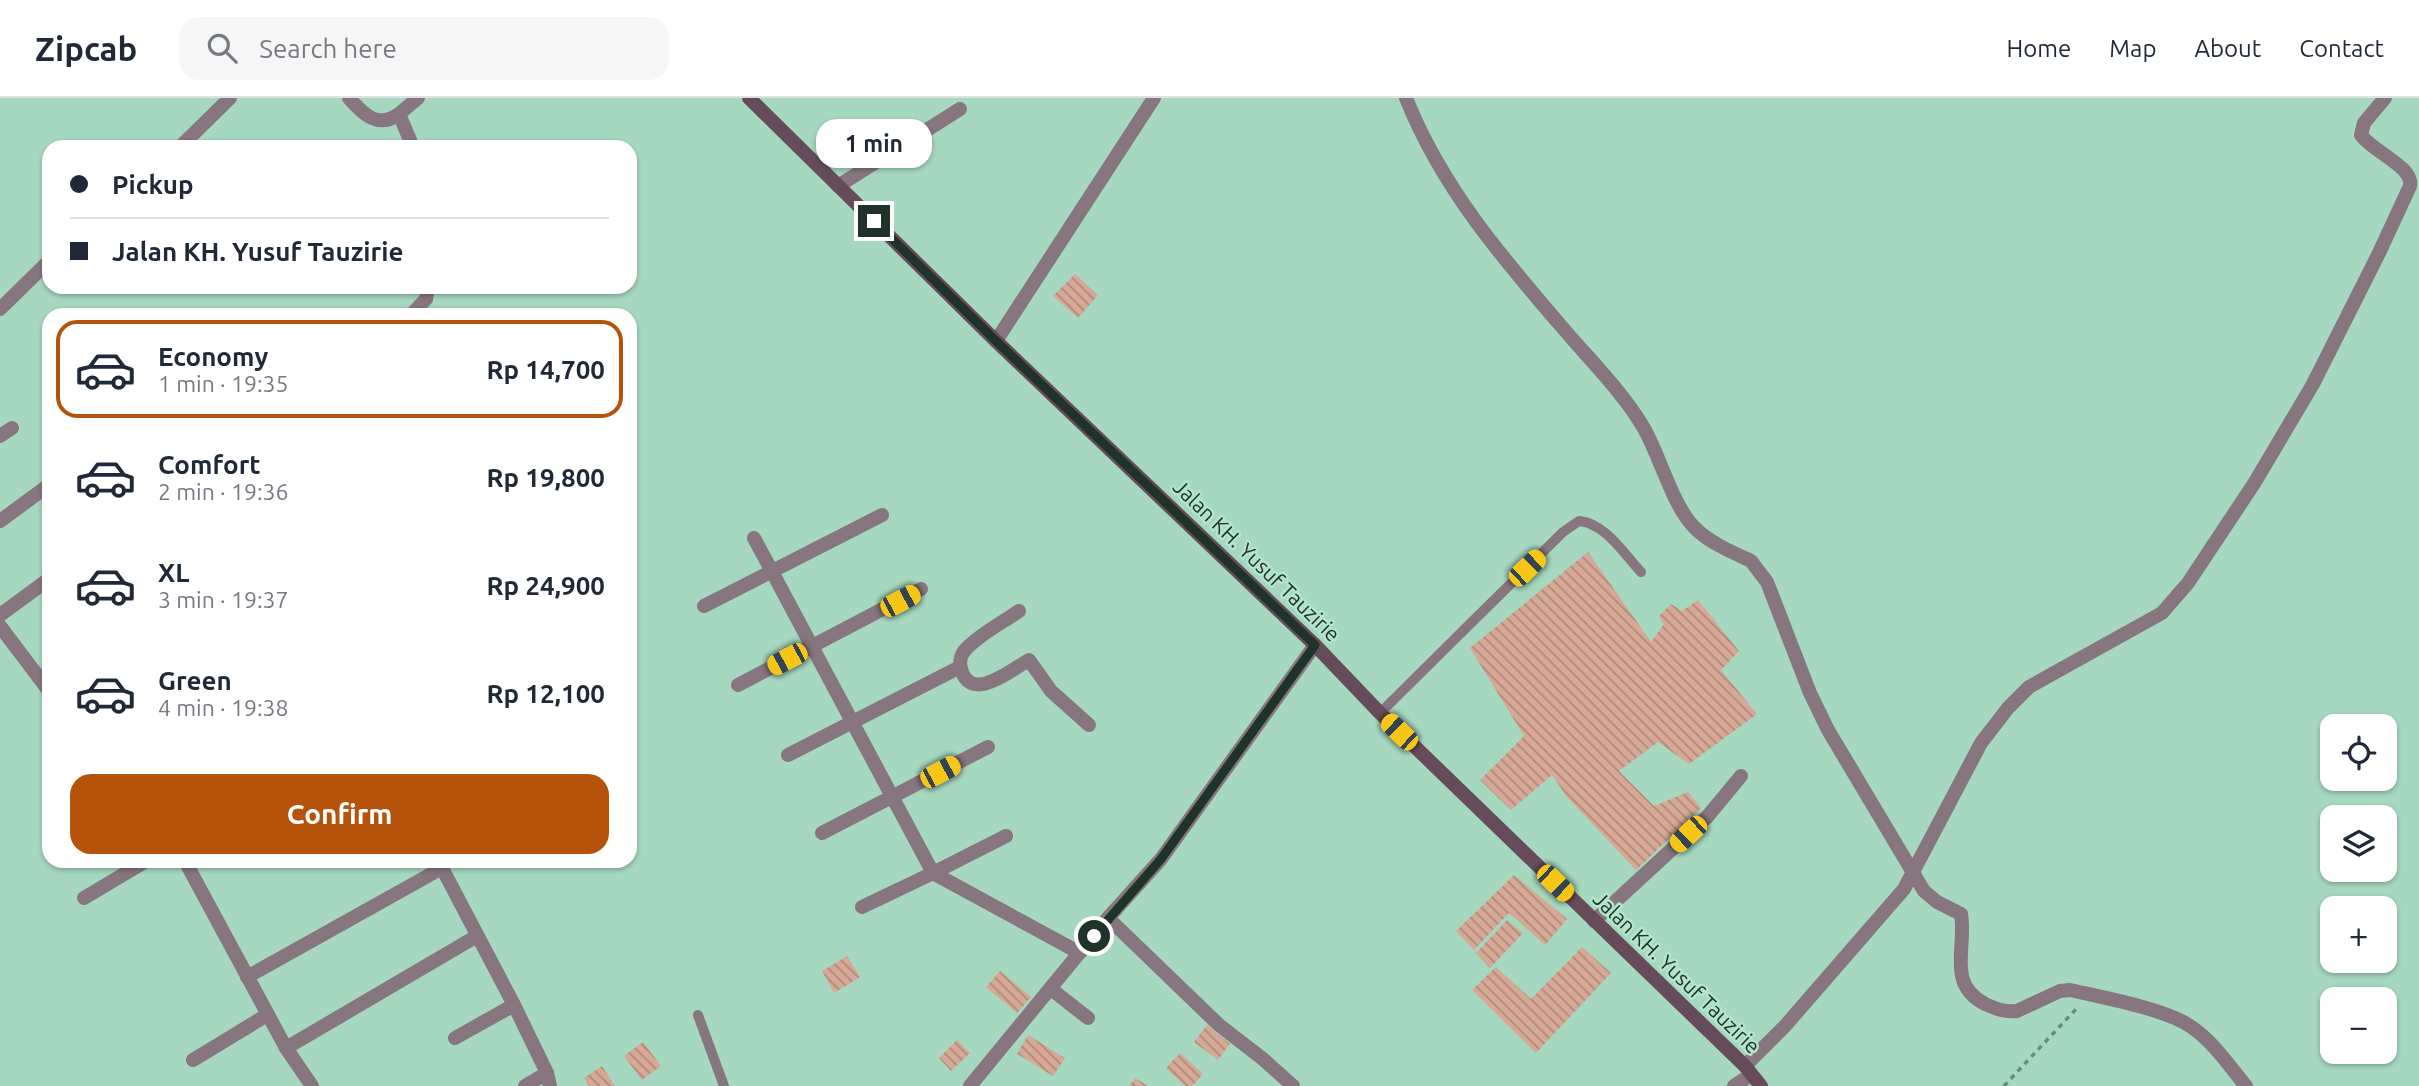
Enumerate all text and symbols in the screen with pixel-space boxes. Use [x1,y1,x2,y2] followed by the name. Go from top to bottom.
[179,17,669,80] search box
[203,29,241,67] icon: search
[35,30,137,67] text: Zipcab
[259,34,397,63] text: Search here
[2006,35,2071,62] text: Home
[2109,35,2156,62] text: Map
[2194,35,2261,62] text: About
[2299,35,2384,62] text: Contact
[816,120,932,169] callout: 1 min
[845,131,903,156] text: 1 min
[112,170,194,199] text: Pickup
[858,205,890,237] route end
[112,237,404,266] text: Jalan KH. Yusuf Tauzirie
[74,338,137,401] icon: car
[158,342,268,371] text: Economy
[486,355,605,384] text: Rp 14,700
[158,371,289,396] text: 1 min · 19:35
[74,446,137,509] icon: car
[158,450,261,479] text: Comfort
[486,463,605,492] text: Rp 19,800
[1169,474,1345,646] street label: Jalan KH. Yusuf Tauzirie
[158,479,289,504] text: 2 min · 19:36
[1505,546,1550,590] car
[74,554,137,617] icon: car
[158,558,189,587] text: XL
[486,571,605,600] text: Rp 24,900
[877,582,924,620] car
[158,587,289,612] text: 3 min · 19:37
[764,640,811,678] car
[74,662,137,725] icon: car
[158,666,232,695] text: Green
[486,679,605,708] text: Rp 12,100
[158,695,289,720] text: 4 min · 19:38
[1377,710,1422,754] car
[2320,714,2397,1064] map controls
[2320,714,2397,791] button: locate
[917,753,964,791] car
[70,774,609,854] button: Confirm
[2320,805,2397,882] button: layers
[1666,812,1711,856] car
[1533,861,1578,905] car
[1589,886,1765,1058] street label: Jalan KH. Yusuf Tauzirie
[2320,896,2397,973] button: +
[1078,920,1110,952] route start
[2320,987,2397,1064] button: −

